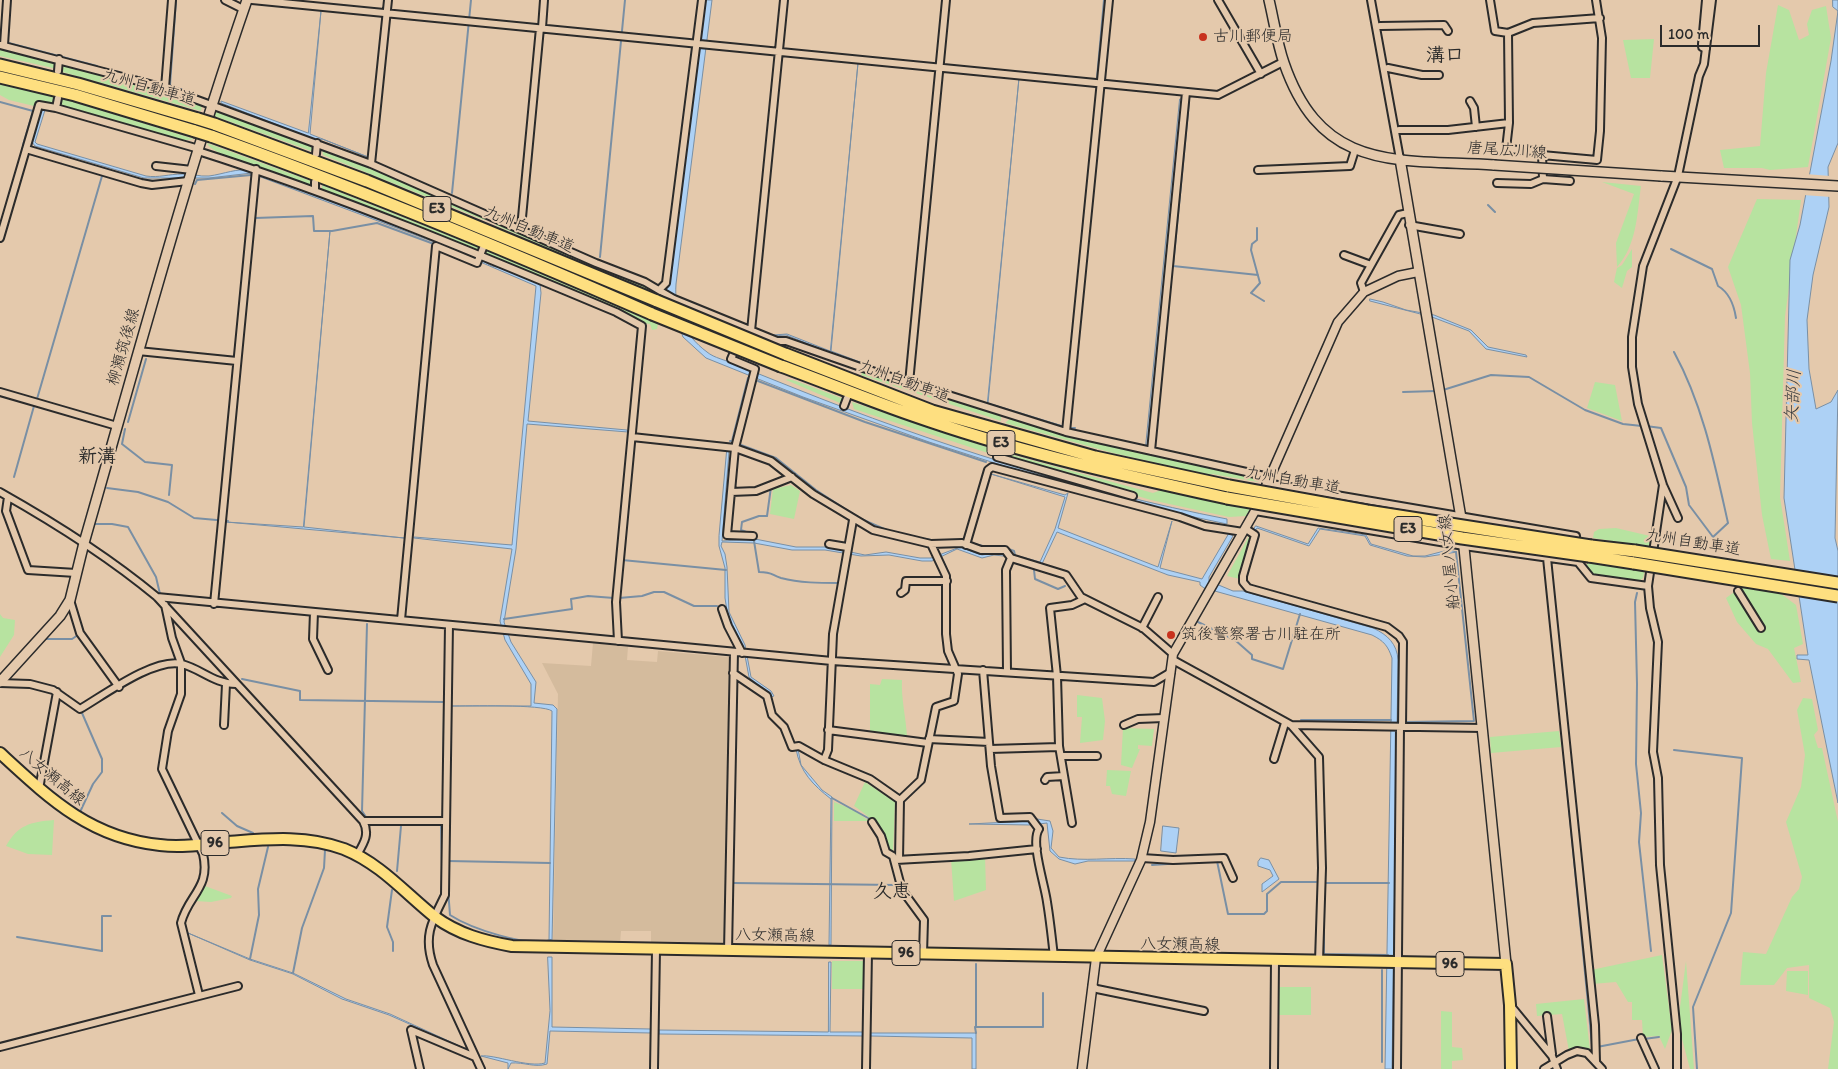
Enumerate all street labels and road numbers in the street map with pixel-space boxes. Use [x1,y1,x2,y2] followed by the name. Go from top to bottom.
[100,66,198,110] street label: 九州自動車道
[1466,139,1548,163] street label: 唐尾広川線
[423,196,451,222] road number: E3
[481,202,577,258] street label: 九州自動車道
[104,306,144,388] street label: 柳瀬筑後線
[856,357,952,407] street label: 九州自動車道
[987,430,1015,456] road number: E3
[1244,463,1342,499] street label: 九州自動車道
[1435,513,1465,611] street label: 船小屋八女線
[1394,516,1422,542] road number: E3
[1644,526,1742,560] street label: 九州自動車道
[15,744,89,810] street label: 八女瀬高線
[201,830,229,856] road number: 96
[735,926,815,946] street label: 八女瀬高線
[1140,935,1220,955] street label: 八女瀬高線
[892,940,920,966] road number: 96
[1436,952,1464,976] road number: 96

